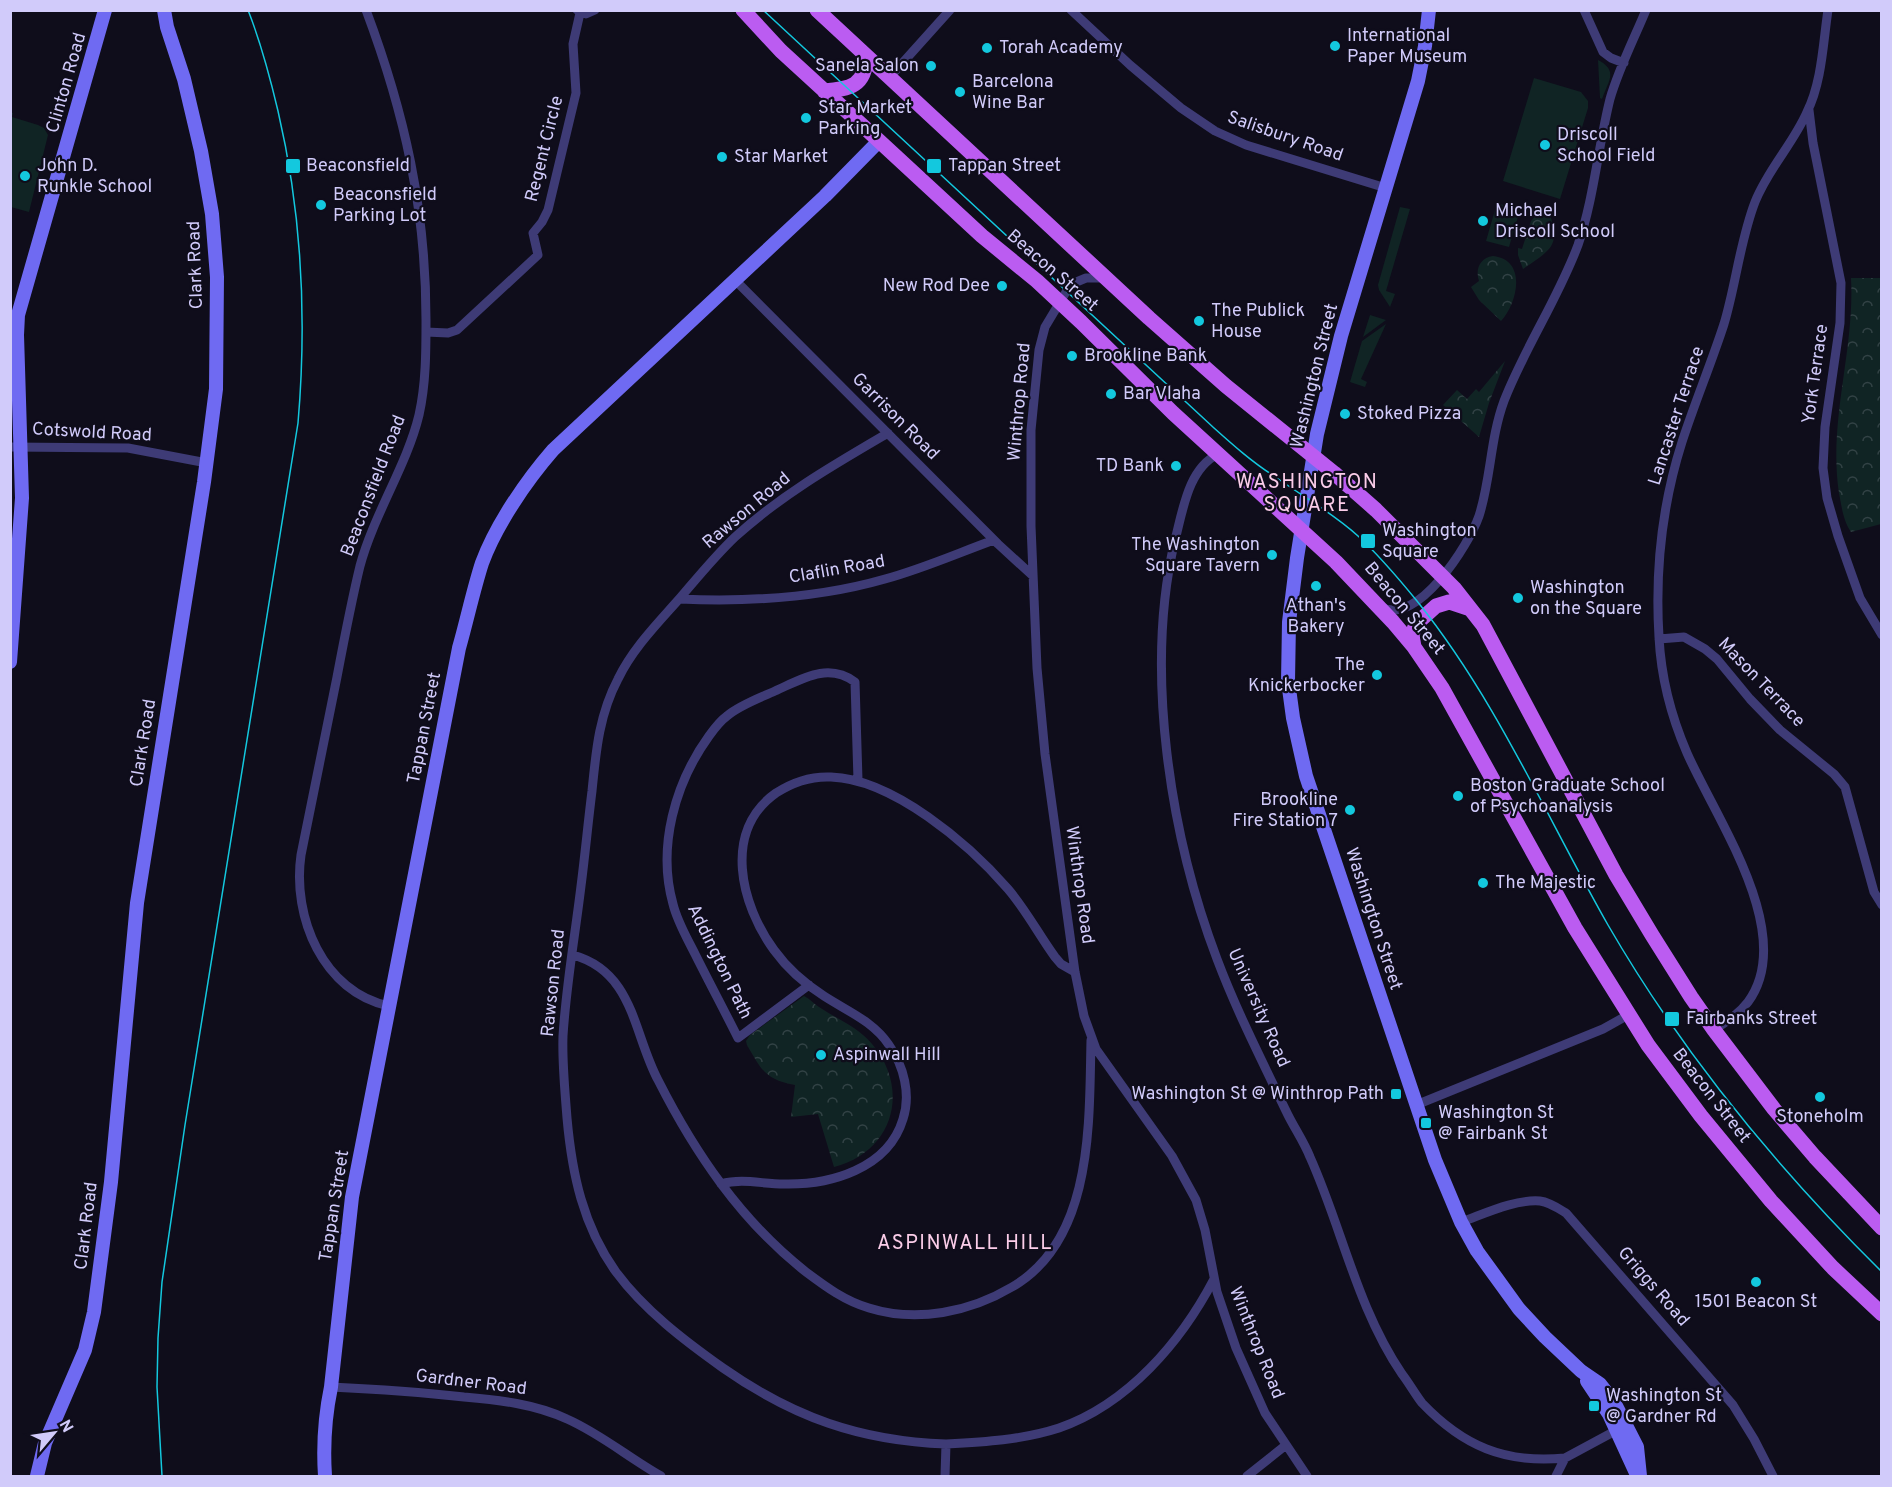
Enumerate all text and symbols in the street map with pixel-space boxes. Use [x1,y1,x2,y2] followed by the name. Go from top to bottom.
[1347,25,1467,69] place label: International Paper Museum
[42,30,92,136] street label: Clinton Road
[999,37,1123,60] place label: Torah Academy
[1328,39,1342,53] marker: International Paper Museum
[980,41,994,55] marker: Torah Academy
[815,55,919,78] place label: Sanela Salon
[924,59,938,73] marker: Sanela Salon
[972,71,1053,115] place label: Barcelona Wine Bar
[953,85,967,99] marker: Barcelona Wine Bar
[521,94,569,204] street label: Regent Circle
[818,97,912,141] place label: Star Market Parking
[1224,106,1346,168] street label: Salisbury Road
[799,111,813,125] marker: Star Market Parking
[1557,124,1655,168] place label: Driscoll School Field
[1538,138,1552,152] marker: Driscoll School Field
[734,146,828,169] place label: Star Market
[715,150,729,164] marker: Star Market
[37,155,152,199] place label: John D. Runkle School
[306,155,410,178] place label: Beaconsfield
[948,155,1061,178] place label: Tappan Street
[284,157,302,175] marker: Beaconsfield
[925,157,943,175] marker: Tappan Street
[18,169,32,183] marker: John D. Runkle School
[333,184,437,228] place label: Beaconsfield Parking Lot
[314,198,328,212] marker: Beaconsfield Parking Lot
[1495,200,1615,244] place label: Michael Driscoll School
[1476,214,1490,228] marker: Michael Driscoll School
[183,220,209,310] street label: Clark Road
[1001,225,1103,317] street label: Beacon Street
[883,275,990,298] place label: New Rod Dee
[995,279,1009,293] marker: New Rod Dee
[1211,300,1305,344] place label: The Publick House
[1286,301,1344,451] street label: Washington Street
[1192,314,1206,328] marker: The Publick House
[1798,323,1834,425] street label: York Terrace
[1003,342,1037,462] street label: Winthrop Road
[1644,344,1710,488] street label: Lancaster Terrace
[1084,345,1207,368] place label: Brookline Bank
[1065,349,1079,363] marker: Brookline Bank
[846,368,944,466] street label: Garrison Road
[1123,383,1201,406] place label: Bar Vlaha
[1104,387,1118,401] marker: Bar Vlaha
[1357,403,1461,426] place label: Stoked Pizza
[1338,407,1352,421] marker: Stoked Pizza
[336,412,412,560] street label: Beaconsfield Road
[31,418,153,448] street label: Cotswold Road
[1096,455,1164,478] place label: TD Bank
[1169,459,1183,473] marker: TD Bank
[698,467,796,555] street label: Rawson Road
[1236,470,1378,519] district label: WASHINGTON SQUARE
[1382,520,1477,564] place label: Washington Square
[1359,532,1377,550] marker: Washington Square
[1131,534,1260,578] place label: The Washington Square Tavern
[1265,548,1279,562] marker: The Washington Square Tavern
[787,550,887,590] street label: Claflin Road
[1358,558,1450,660] street label: Beacon Street
[1530,577,1642,621] place label: Washington on the Square
[1309,579,1323,593] marker: Athan's Bakery
[1511,591,1525,605] marker: Washington on the Square
[1286,595,1346,639] place label: Athan's Bakery
[1712,633,1810,733] street label: Mason Terrace
[1248,654,1365,698] place label: The Knickerbocker
[1370,668,1384,682] marker: The Knickerbocker
[403,670,447,786] street label: Tappan Street
[126,698,162,788] street label: Clark Road
[1470,775,1665,819] place label: Boston Graduate School of Psychoanalysis
[1232,789,1338,833] place label: Brookline Fire Station 7
[1451,789,1465,803] marker: Boston Graduate School of Psychoanalysis
[1343,803,1357,817] marker: Brookline Fire Station 7
[1059,825,1099,945] street label: Winthrop Road
[1339,845,1407,993] street label: Washington Street
[1495,872,1596,895] place label: The Majestic
[1476,876,1490,890] marker: The Majestic
[681,901,757,1023] street label: Addington Path
[537,928,571,1038] street label: Rawson Road
[1221,945,1295,1071] street label: University Road
[1686,1008,1817,1031] place label: Fairbanks Street
[1663,1010,1681,1028] marker: Fairbanks Street
[833,1044,941,1067] place label: Aspinwall Hill
[1667,1044,1755,1148] street label: Beacon Street
[814,1048,828,1062] marker: Aspinwall Hill
[1131,1083,1384,1106] place label: Washington St @ Winthrop Path
[1389,1087,1403,1101] marker: Washington St @ Winthrop Path
[1813,1090,1827,1104] marker: Stoneholm
[1438,1102,1554,1146] place label: Washington St @ Fairbank St
[1776,1106,1864,1129] place label: Stoneholm
[1419,1116,1433,1130] marker: Washington St @ Fairbank St
[315,1148,355,1264] street label: Tappan Street
[70,1181,104,1271] street label: Clark Road
[877,1231,1053,1257] district label: ASPINWALL HILL
[1612,1242,1694,1332] street label: Griggs Road
[1749,1275,1763,1289] marker: 1501 Beacon St
[1223,1284,1289,1402] street label: Winthrop Road
[1695,1291,1817,1314] place label: 1501 Beacon St
[414,1365,528,1401] street label: Gardner Road
[1606,1385,1722,1429] place label: Washington St @ Gardner Rd
[1587,1399,1601,1413] marker: Washington St @ Gardner Rd
[24,1403,84,1463] north arrow
[54,1417,77,1437] text: N

